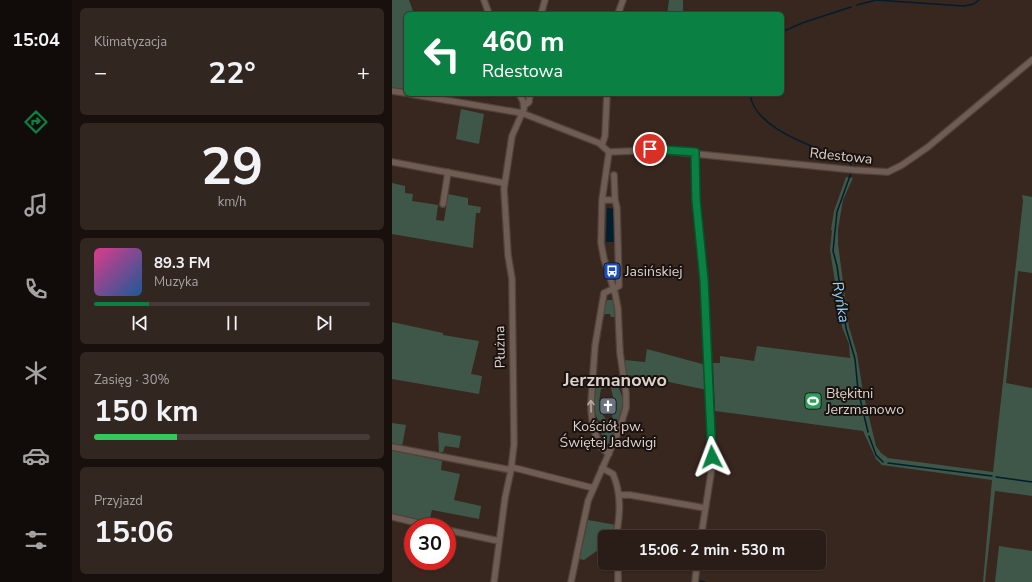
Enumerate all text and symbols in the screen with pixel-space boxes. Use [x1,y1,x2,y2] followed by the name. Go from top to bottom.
[482,23,565,61] text: 460 m
[12,28,60,52] text: 15:04
[416,28,468,80] icon: left
[94,33,167,51] text: Klimatyzacja
[208,53,256,94] text: 22°
[94,58,107,88] text: −
[357,58,370,88] text: +
[482,59,563,83] text: Rdestowa
[22,108,50,136] icon: directions
[201,131,263,202] text: 29
[633,132,667,166] pin
[639,138,661,160] icon: arrive
[809,143,873,169] street label: Rdestowa
[22,191,50,219] icon: music
[218,193,246,211] text: km/h
[154,253,210,273] text: 89.3 FM
[602,261,622,281] bus stop icon: Jasińskiej
[624,262,683,281] place label: Jasińskiej
[154,273,198,291] text: Muzyka
[22,275,50,303] icon: phone
[828,280,854,324] water label: Ryńka
[129,312,151,334] icon: previous
[221,312,243,334] icon: pause
[313,312,335,334] icon: next
[490,325,510,369] street label: Płużna
[22,359,50,387] icon: climate
[562,368,667,392] district label: Jerzmanowo
[94,371,170,389] text: Zasięg · 30%
[825,384,904,419] place label: Błękitni Jerzmanowo
[94,391,199,432] text: 150 km
[803,391,823,411] sports icon: Błękitni Jerzmanowo
[598,396,618,416] church icon: Kościół pw. Świętej Jadwigi
[587,400,595,413] one-way arrow
[560,417,656,452] place label: Kościół pw. Świętej Jadwigi
[691,436,733,478] position arrow
[22,442,50,470] icon: car
[94,492,143,510] text: Przyjazd
[94,512,173,553] text: 15:06
[404,518,456,570] speed limit sign: 30
[22,526,50,554] icon: filters
[639,540,785,560] text: 15:06 · 2 min · 530 m

